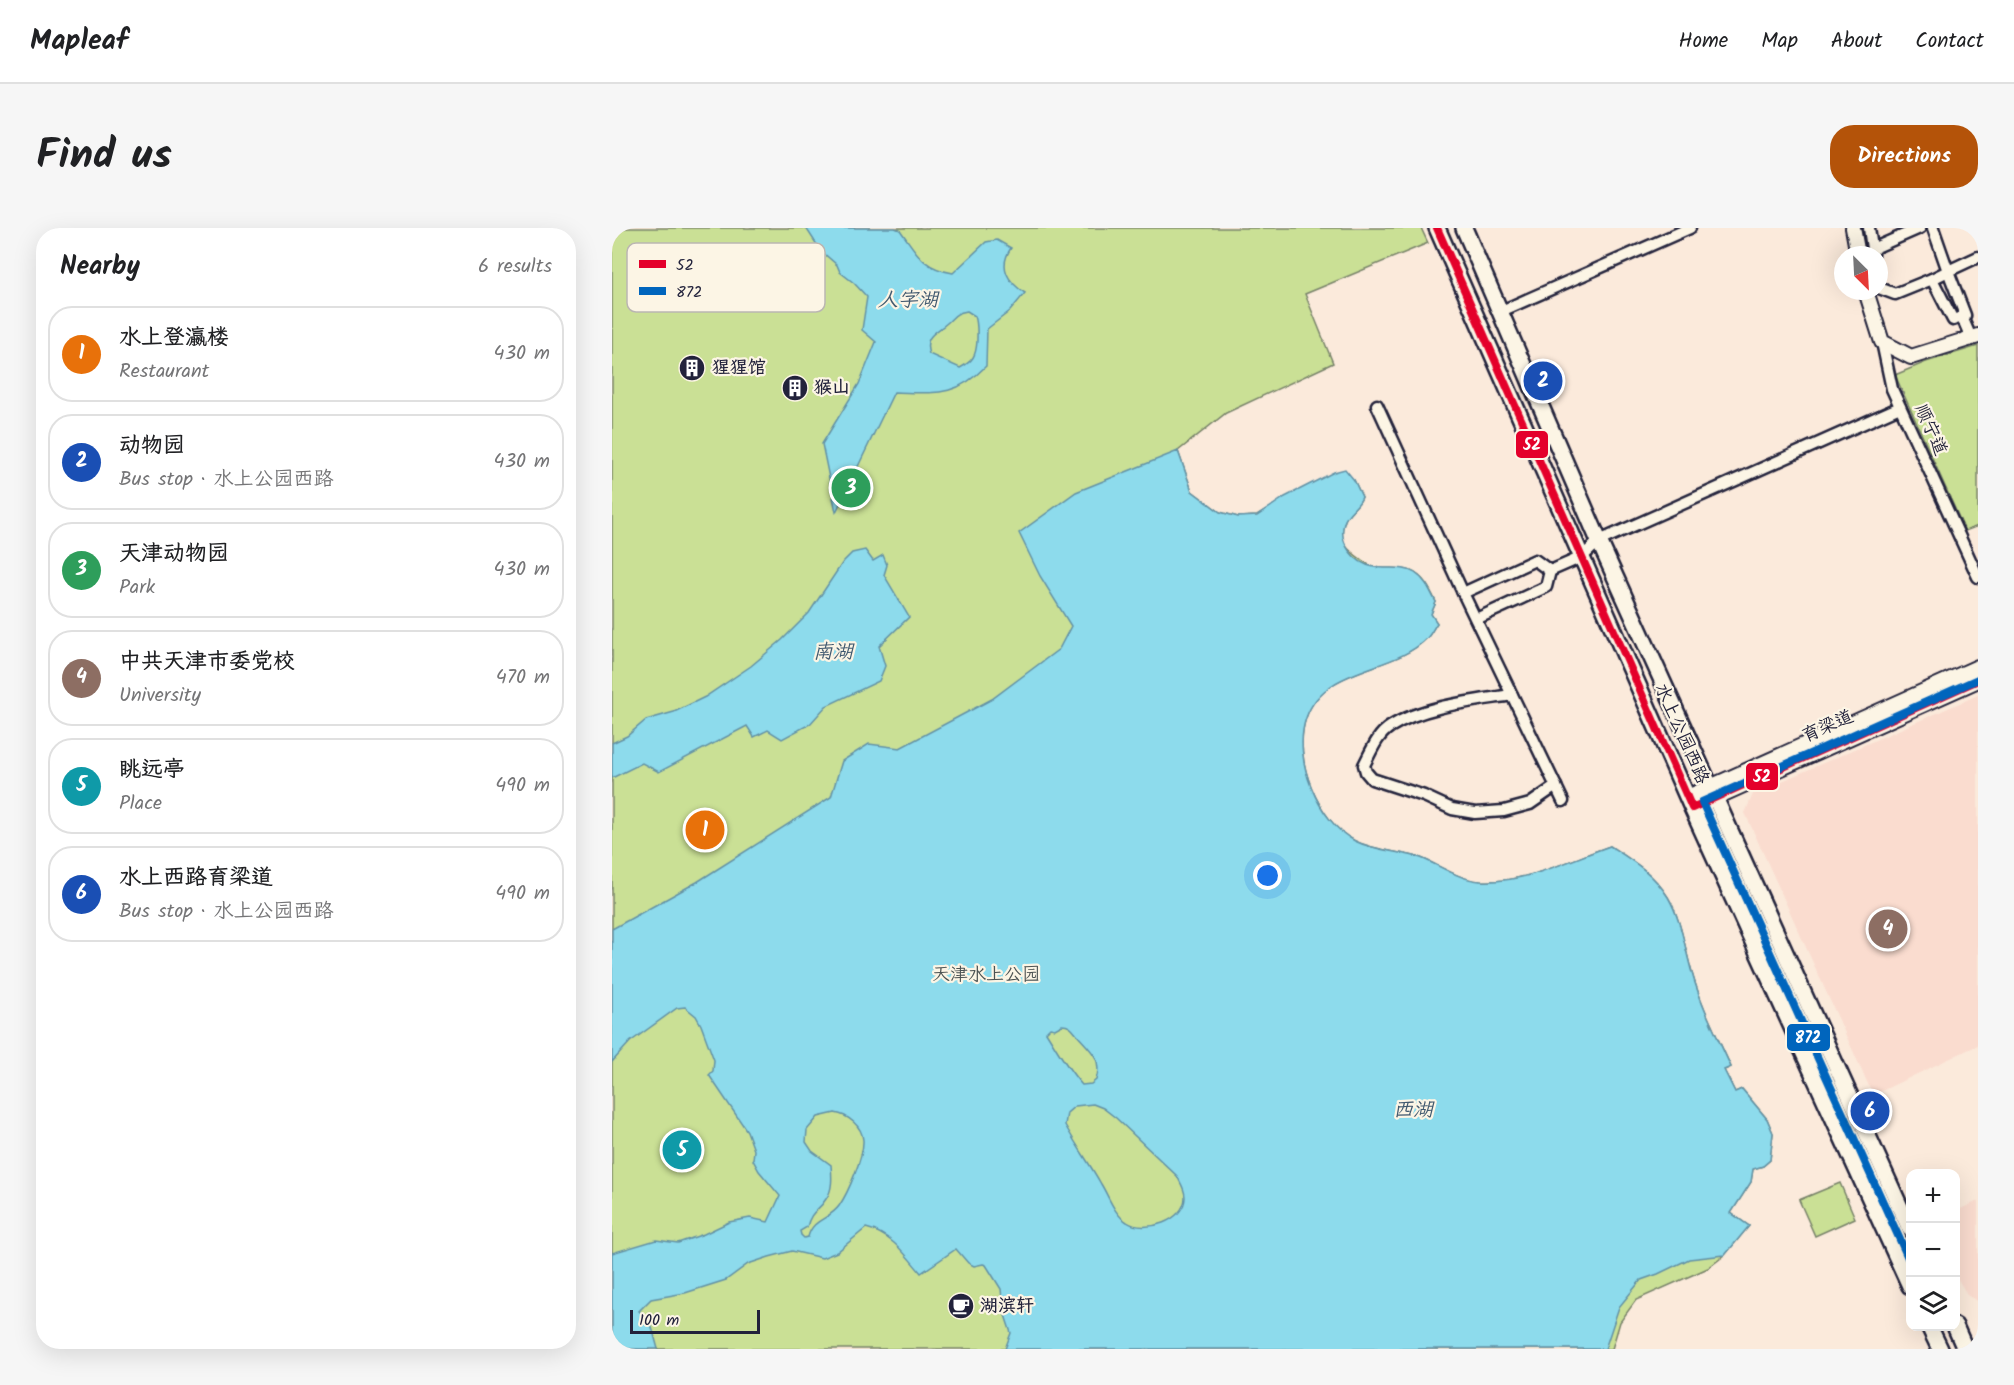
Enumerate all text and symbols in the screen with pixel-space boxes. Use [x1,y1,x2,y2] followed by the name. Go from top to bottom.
[30,19,128,64] text: Mapleaf
[1679,25,1728,58] text: Home
[1761,25,1798,58] text: Map
[1831,25,1882,58] text: About
[1915,25,1984,58] text: Contact
[36,123,172,190] text: Find us
[1830,125,1978,188] button: Directions
[627,243,825,312] legend
[60,246,140,288] text: Nearby
[1834,246,1888,300] north arrow
[478,251,552,283] text: 6 results
[676,253,694,278] text: 52
[676,280,702,305] text: 872
[878,285,940,317] water label: 人字湖
[119,321,229,356] text: 水上登瀛楼
[78,338,85,370] text: 1
[494,338,550,370] text: 430 m
[677,353,707,383] building icon: 猩猩馆
[712,354,766,383] place label: 猩猩馆
[119,356,209,388] text: Restaurant
[1524,358,1562,404] pin: 2
[780,373,810,403] building icon: 猴山
[814,374,850,403] place label: 猴山
[1906,399,1954,461] street label: 顺宁道
[119,429,185,464] text: 动物园
[1515,430,1549,459] line badge: 52
[1522,433,1541,458] text: 52
[76,446,87,478] text: 2
[494,446,550,478] text: 430 m
[119,464,334,496] text: Bus stop · 水上公园西路
[832,466,870,510] pin: 3
[119,537,229,572] text: 天津动物园
[76,554,87,586] text: 3
[494,554,550,586] text: 430 m
[119,572,155,604] text: Park
[813,637,855,669] water label: 南湖
[119,645,295,680] text: 中共天津市委党校
[76,662,87,694] text: 4
[496,662,550,694] text: 470 m
[1646,679,1716,789] street label: 水上公园西路
[119,680,201,712] text: University
[1797,703,1859,751] street label: 育梁道
[119,753,185,788] text: 眺远亭
[1745,762,1779,791] line badge: 52
[1752,765,1771,790] text: 52
[76,770,87,802] text: 5
[495,770,550,802] text: 490 m
[119,788,162,820] text: Place
[686,808,724,852] pin: 1
[119,861,273,896] text: 水上西路育梁道
[1253,861,1282,890] your location
[76,878,87,910] text: 6
[495,878,550,910] text: 490 m
[119,896,334,928] text: Bus stop · 水上公园西路
[1868,906,1908,952] pin: 4
[932,961,1040,990] park label: 天津水上公园
[1786,1023,1831,1052] line badge: 872
[1795,1026,1821,1051] text: 872
[1850,1088,1890,1134] pin: 6
[1393,1095,1435,1127] water label: 西湖
[662,1128,702,1172] pin: 5
[1906,1169,1960,1331] map controls
[1906,1169,1960,1223] button: +
[1906,1223,1960,1277] button: −
[1906,1277,1960,1331] button: layers
[946,1291,976,1321] cafe icon: 湖滨轩
[980,1292,1034,1321] place label: 湖滨轩
[630,1307,760,1334] scale bar
[639,1308,679,1333] text: 100 m

